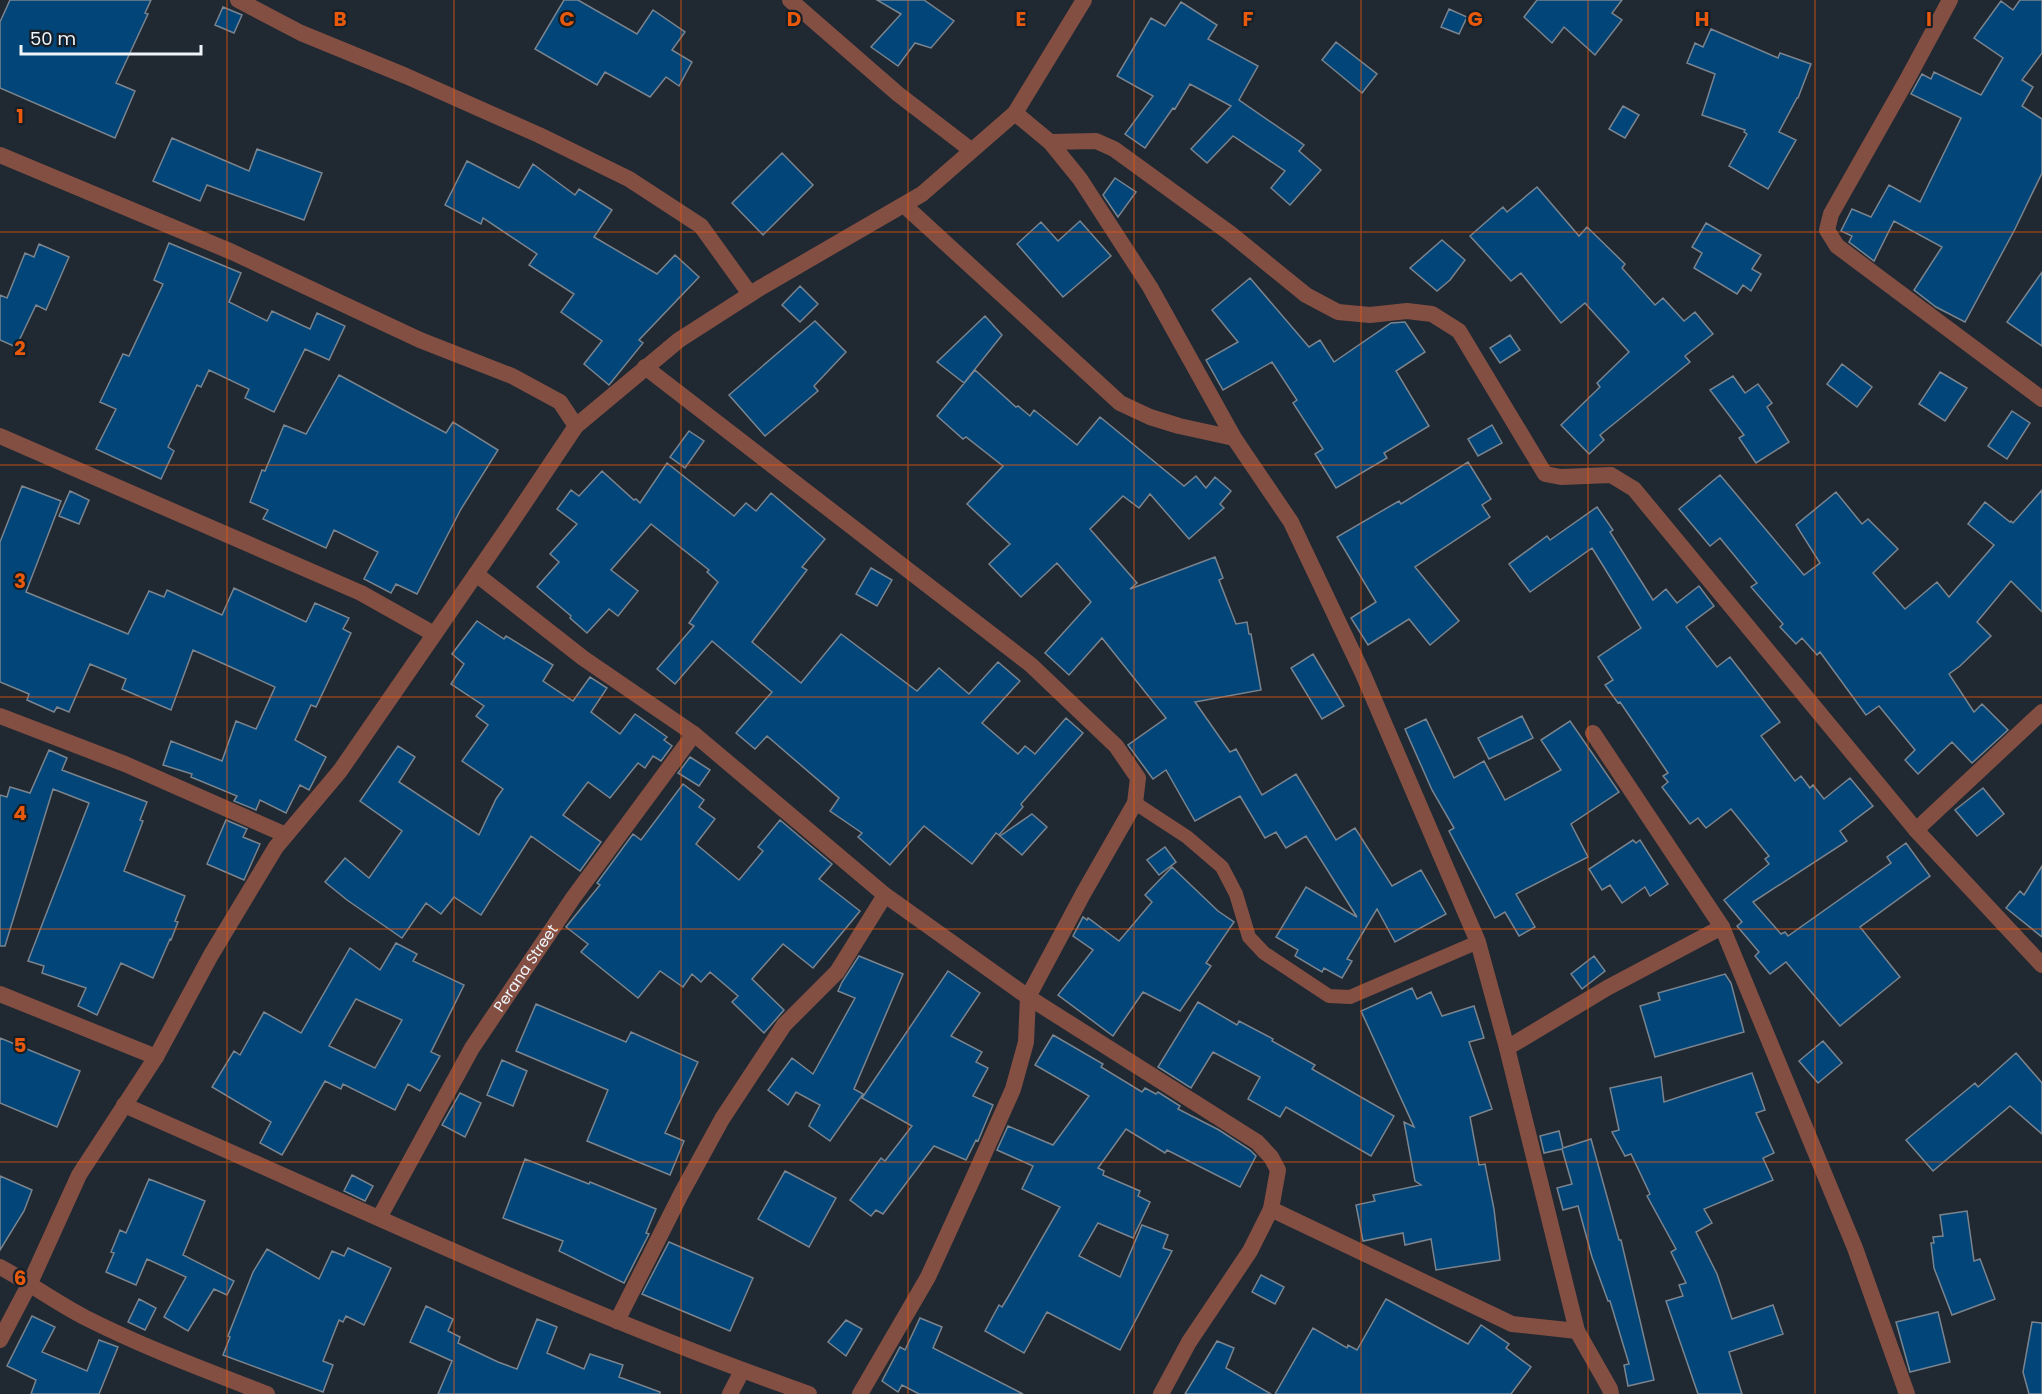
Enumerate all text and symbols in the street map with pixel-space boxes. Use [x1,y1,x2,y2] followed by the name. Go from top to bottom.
[333,5,347,33] text: B
[559,5,575,33] text: C
[787,5,801,33] text: D
[1016,5,1026,33] text: E
[1243,5,1254,33] text: F
[1467,5,1483,33] text: G
[1695,5,1709,33] text: H
[1926,5,1932,33] text: I
[21,18,201,56] scale bar
[30,26,76,51] text: 50 m
[16,102,24,130] text: 1
[14,334,26,362] text: 2
[14,567,26,595] text: 3
[13,799,27,827] text: 4
[488,920,562,1016] street label: Perana Street
[14,1031,27,1059] text: 5
[14,1264,26,1292] text: 6

